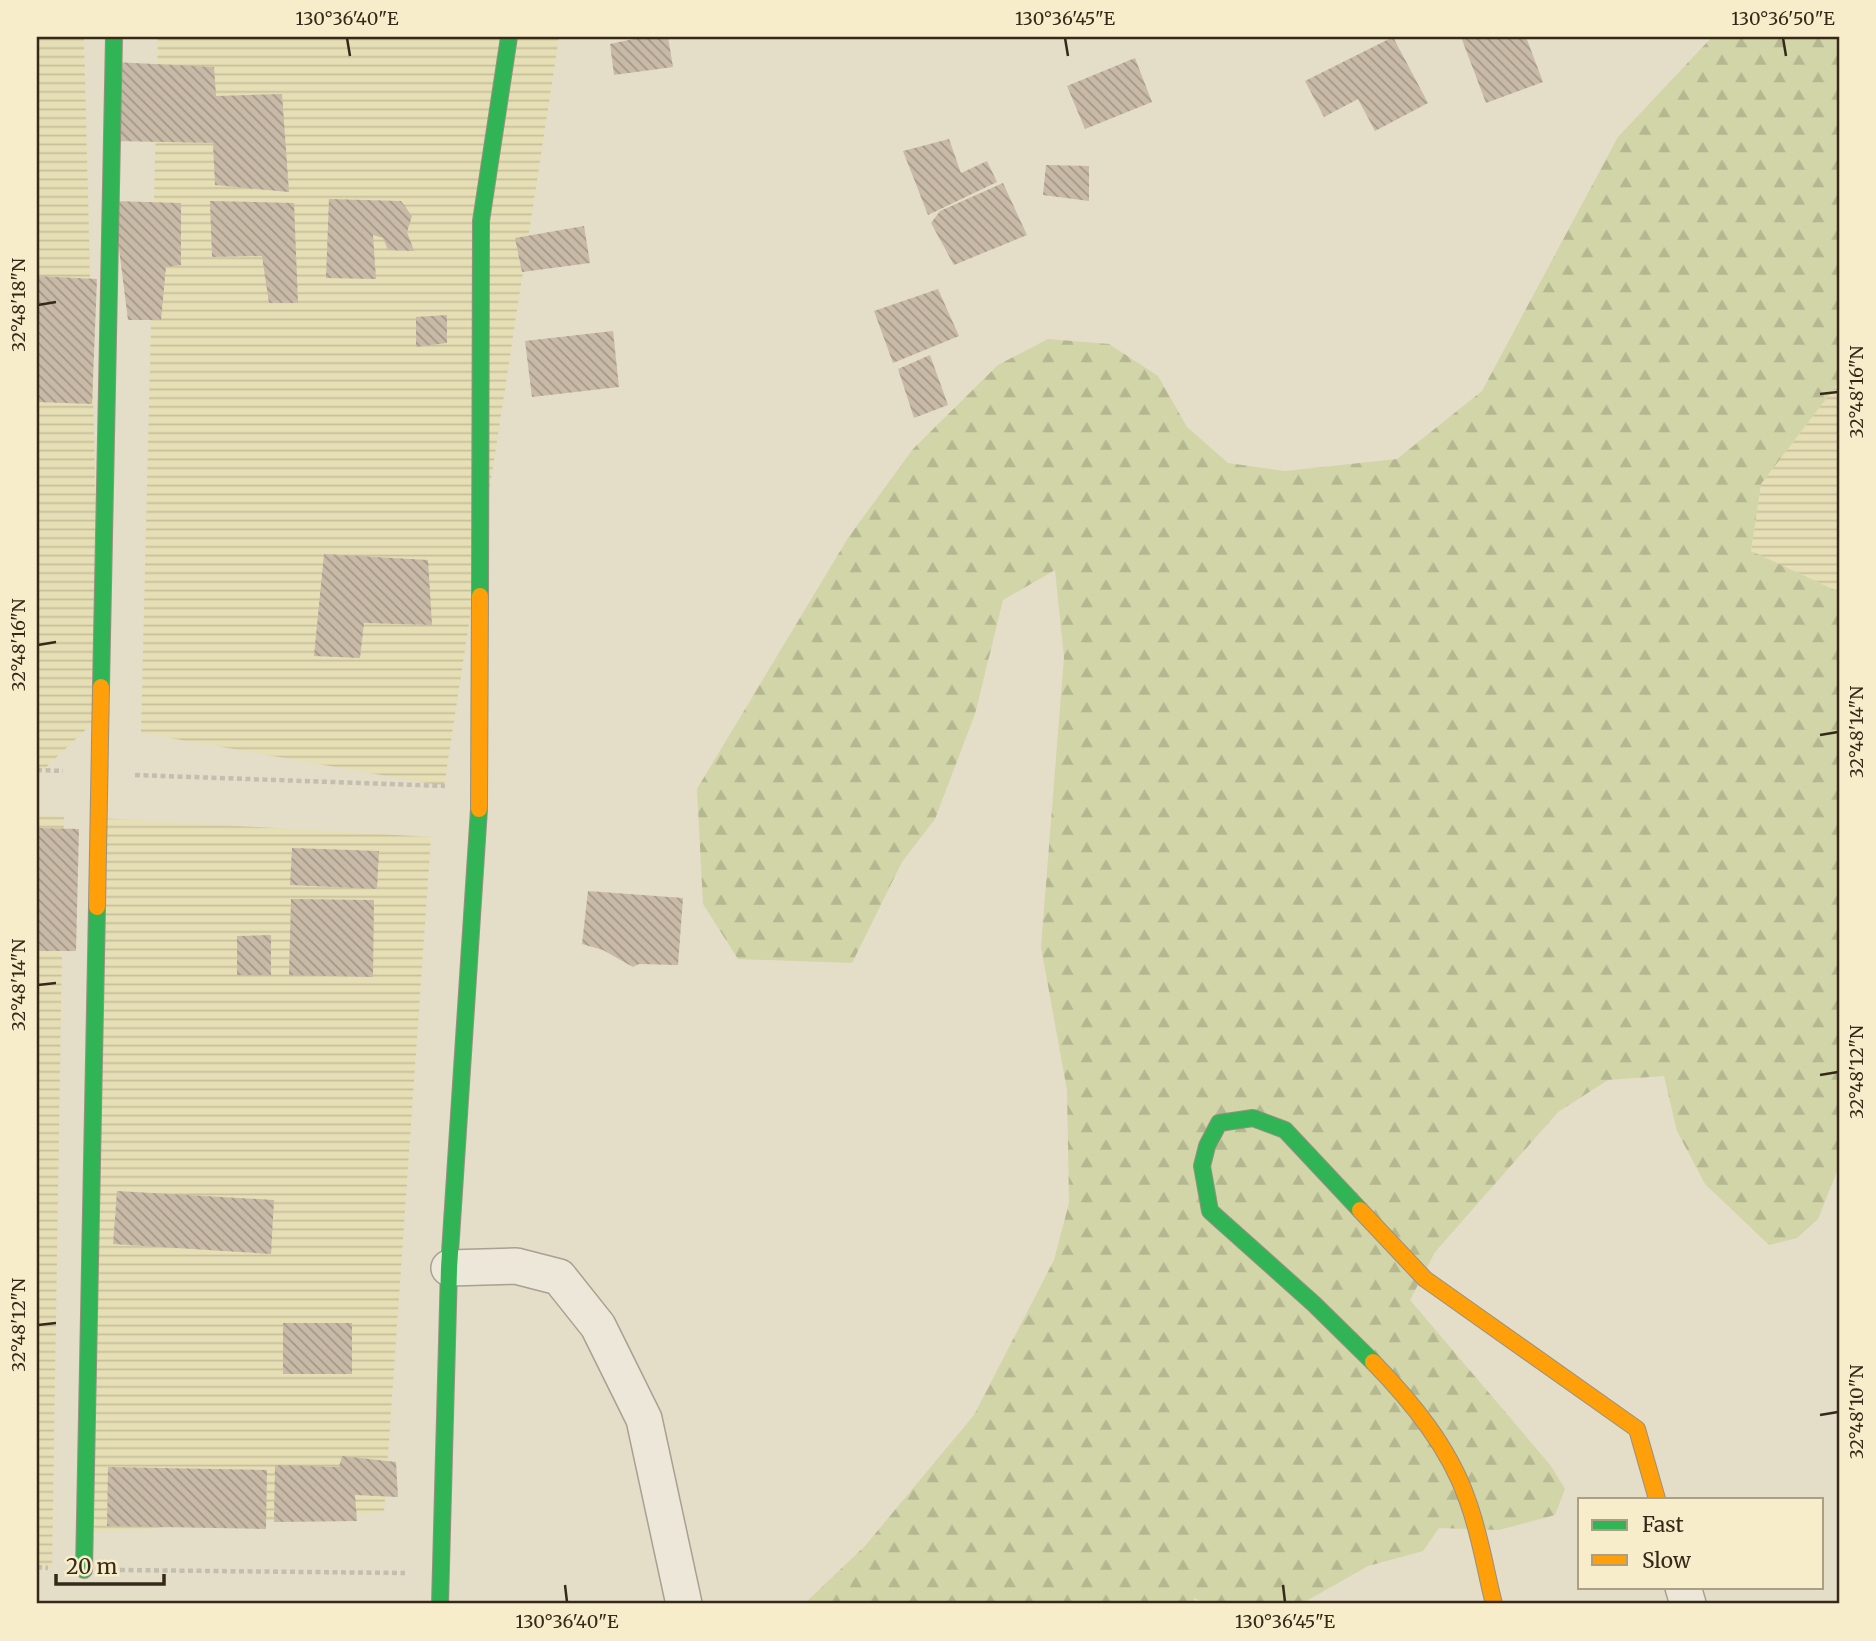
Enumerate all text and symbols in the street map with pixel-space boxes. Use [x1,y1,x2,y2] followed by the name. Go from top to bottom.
[296,7,399,30] text: 130°36'40"E
[1015,7,1116,30] text: 130°36'45"E
[1731,7,1835,30] text: 130°36'50"E
[7,258,30,352] text: 32°48'18"N
[1845,345,1868,439] text: 32°48'16"N
[7,598,30,692] text: 32°48'16"N
[1845,686,1868,778] text: 32°48'14"N
[7,939,30,1031] text: 32°48'14"N
[1845,1025,1868,1119] text: 32°48'12"N
[7,1278,30,1372] text: 32°48'12"N
[1845,1365,1868,1459] text: 32°48'10"N
[1578,1498,1824,1588] legend
[1642,1511,1684,1538] text: Fast
[56,1543,164,1587] scale bar
[1642,1547,1691,1574] text: Slow
[66,1553,118,1580] text: 20 m
[516,1610,619,1633] text: 130°36'40"E
[1235,1610,1336,1633] text: 130°36'45"E

